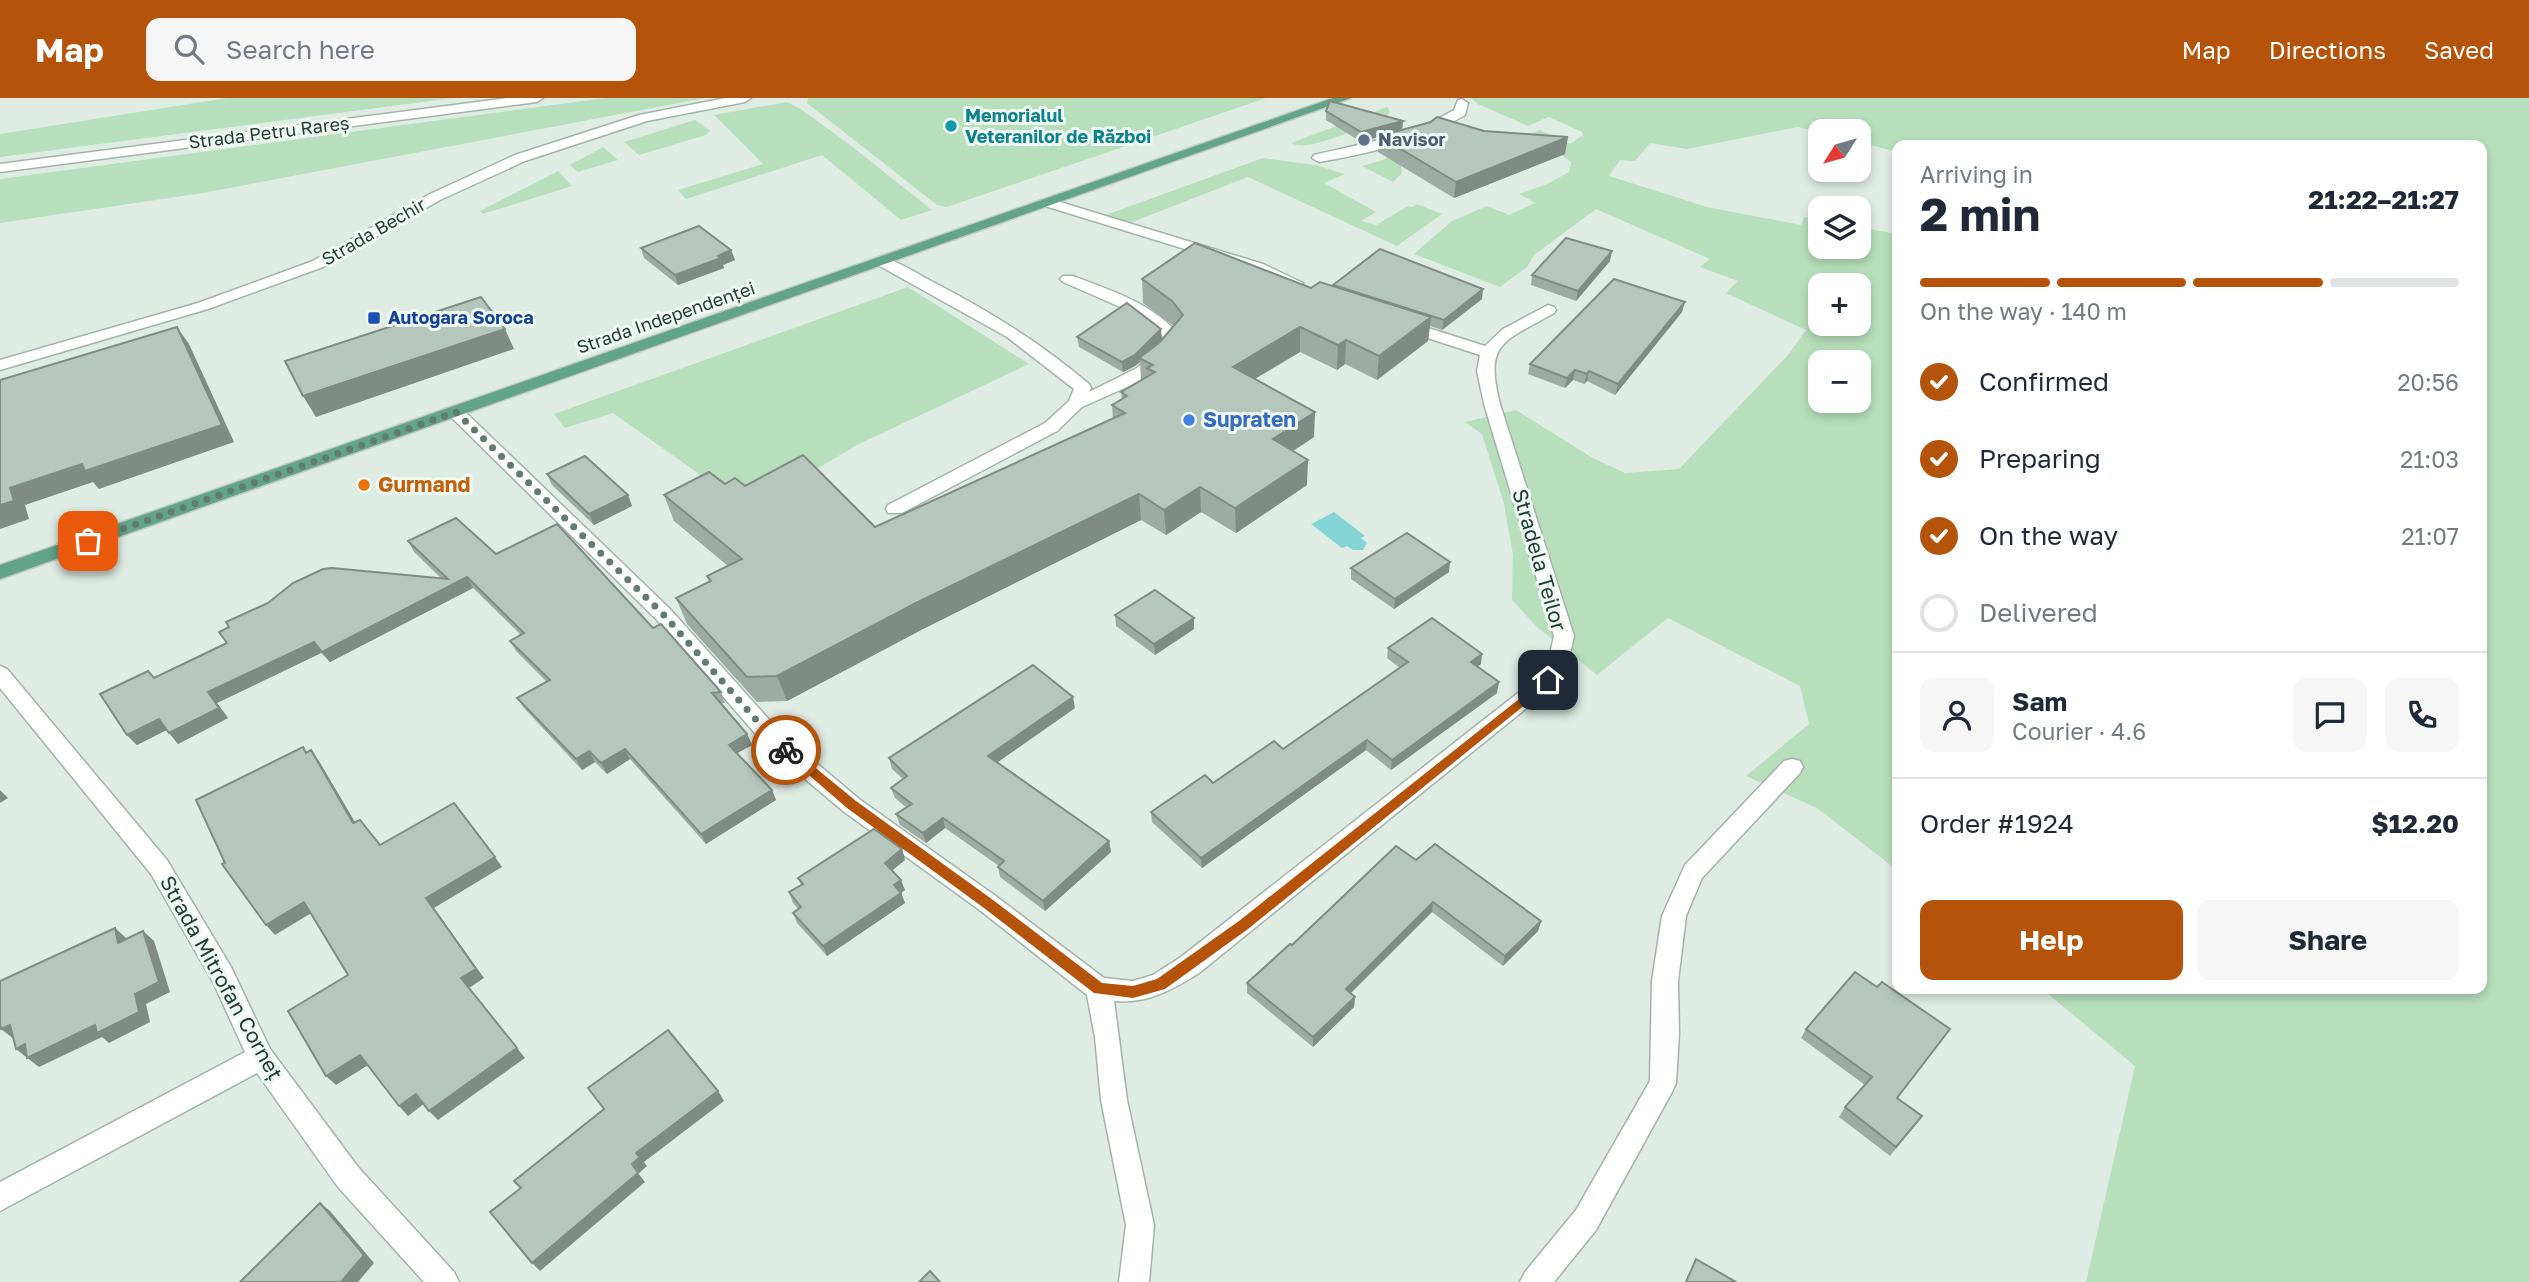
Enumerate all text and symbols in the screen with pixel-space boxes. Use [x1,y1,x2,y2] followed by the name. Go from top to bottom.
[146,18,636,81] search box
[35,30,104,69] text: Map
[170,30,208,68] icon: search
[226,34,375,65] text: Search here
[2182,35,2231,64] text: Map
[2269,35,2386,64] text: Directions
[2424,35,2494,64] text: Saved
[965,104,1151,147] place label: Memorialul Veteranilor de Război
[187,111,351,153] street label: Strada Petru Rareș
[943,118,959,134] marker: Memorialul Veteranilor de Război
[1808,119,1871,182] north arrow
[1808,119,1871,413] map controls
[1378,128,1445,150] place label: Navisor
[1356,132,1372,148] marker: Navisor
[1920,160,2033,188] text: Arriving in
[2308,184,2459,215] text: 21:22–21:27
[1920,186,2040,241] text: 2 min
[318,193,429,270] street label: Strada Bechir
[1808,196,1871,259] button: layers
[1808,273,1871,336] button: +
[574,276,758,358] street label: Strada Independenței
[1920,297,2127,325] text: On the way · 140 m
[388,306,534,328] place label: Autogara Soroca
[366,310,382,326] marker: Autogara Soroca
[1808,350,1871,413] button: −
[1920,363,1958,401] icon: check
[1979,366,2109,397] text: Confirmed
[2397,368,2459,396] text: 20:56
[1203,406,1296,432] place label: Supraten
[1181,412,1197,428] marker: Supraten
[1920,440,1958,478] icon: check
[1979,443,2101,474] text: Preparing
[2400,445,2459,473] text: 21:03
[378,471,470,497] place label: Gurmand
[356,477,372,493] marker: Gurmand
[1507,486,1573,634] street label: Stradela Teilor
[58,511,118,571] pin
[1920,517,1958,555] icon: check
[1979,520,2118,551] text: On the way
[69,522,107,560] icon: bag
[2401,522,2459,550] text: 21:07
[1979,597,2098,628] text: Delivered
[1518,650,1578,710] pin
[1529,661,1567,699] icon: home
[1920,678,1994,752] button: person
[2293,678,2367,752] button: chat
[2385,678,2459,752] button: phone
[2012,686,2067,717] text: Sam
[751,715,821,785] courier
[2012,717,2146,745] text: Courier · 4.6
[767,731,805,769] icon: bike
[1920,808,2074,839] text: Order #1924
[2371,808,2459,839] text: $12.20
[155,871,289,1084] street label: Strada Mitrofan Corneț
[1920,900,2183,980] button: Help
[2197,900,2459,980] button: Share

